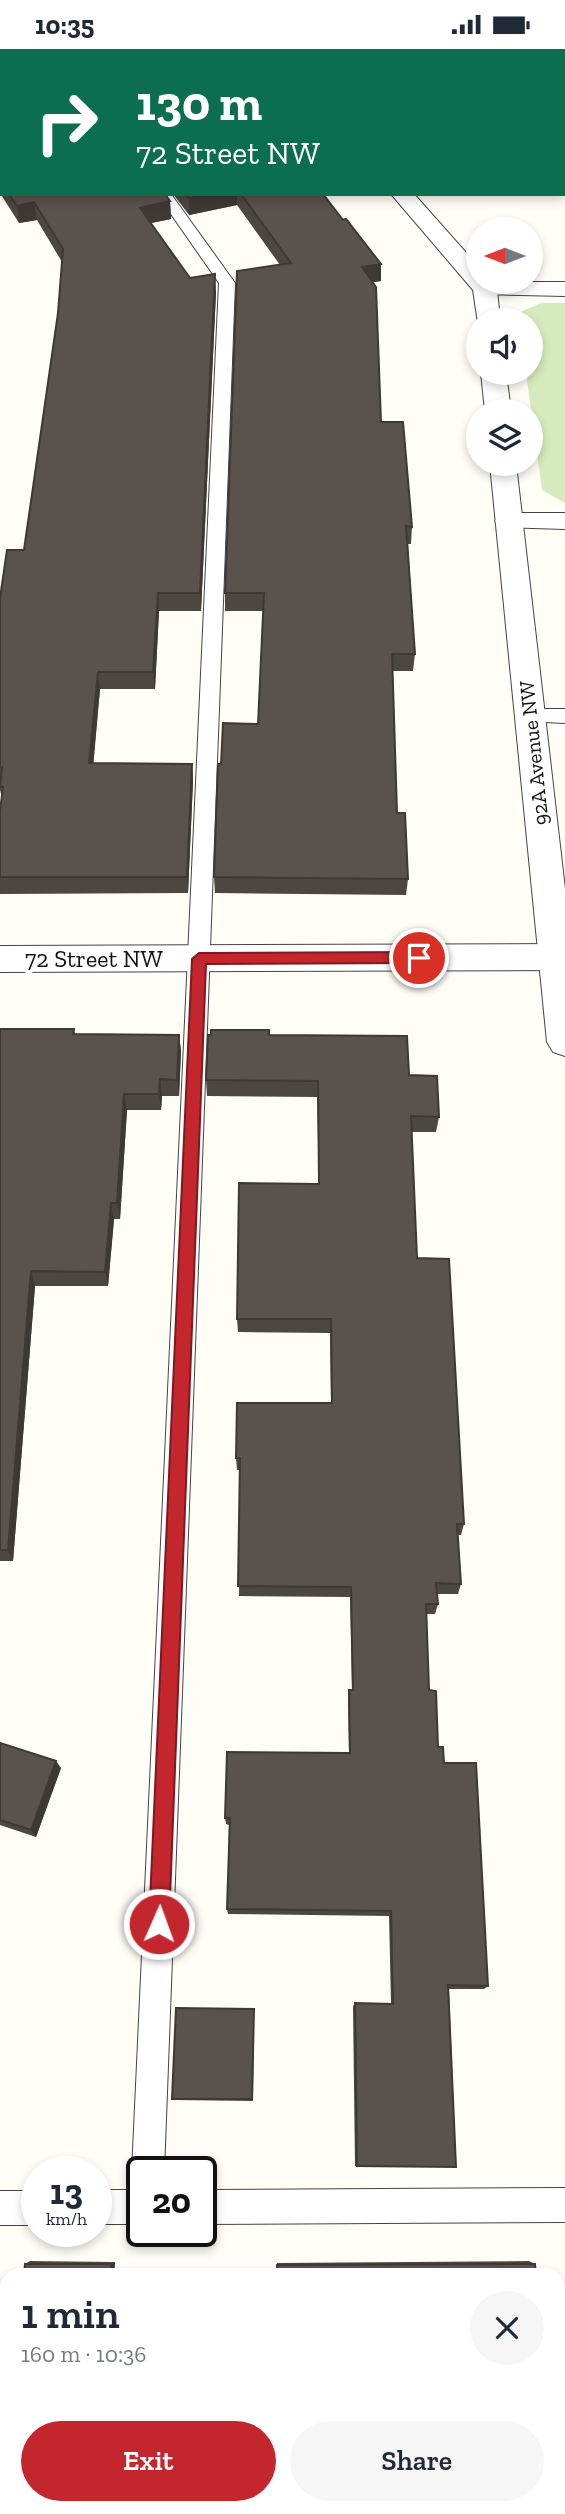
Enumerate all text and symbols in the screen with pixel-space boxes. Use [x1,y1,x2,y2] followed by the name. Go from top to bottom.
[35,9,94,41] text: 10:35
[136,74,262,133] text: 130 m
[21,77,112,168] icon: right
[136,134,320,172] text: 72 Street NW
[466,217,542,294] north arrow
[466,217,543,476] map controls
[466,308,543,385] button: sound
[466,399,543,476] button: layers
[513,679,554,827] street label: 92A Avenue NW
[389,928,449,988] pin
[400,939,438,977] icon: arrive
[25,944,164,973] street label: 72 Street NW
[122,1887,196,1961] position arrow
[126,2156,217,2247] speed limit sign: 20
[50,2171,83,2213] text: 13
[46,2208,87,2230] text: km/h
[21,2288,120,2339] text: 1 min
[470,2291,544,2365] button: close
[21,2340,147,2368] text: 160 m · 10:36
[21,2421,276,2501] button: Exit
[290,2421,544,2501] button: Share

